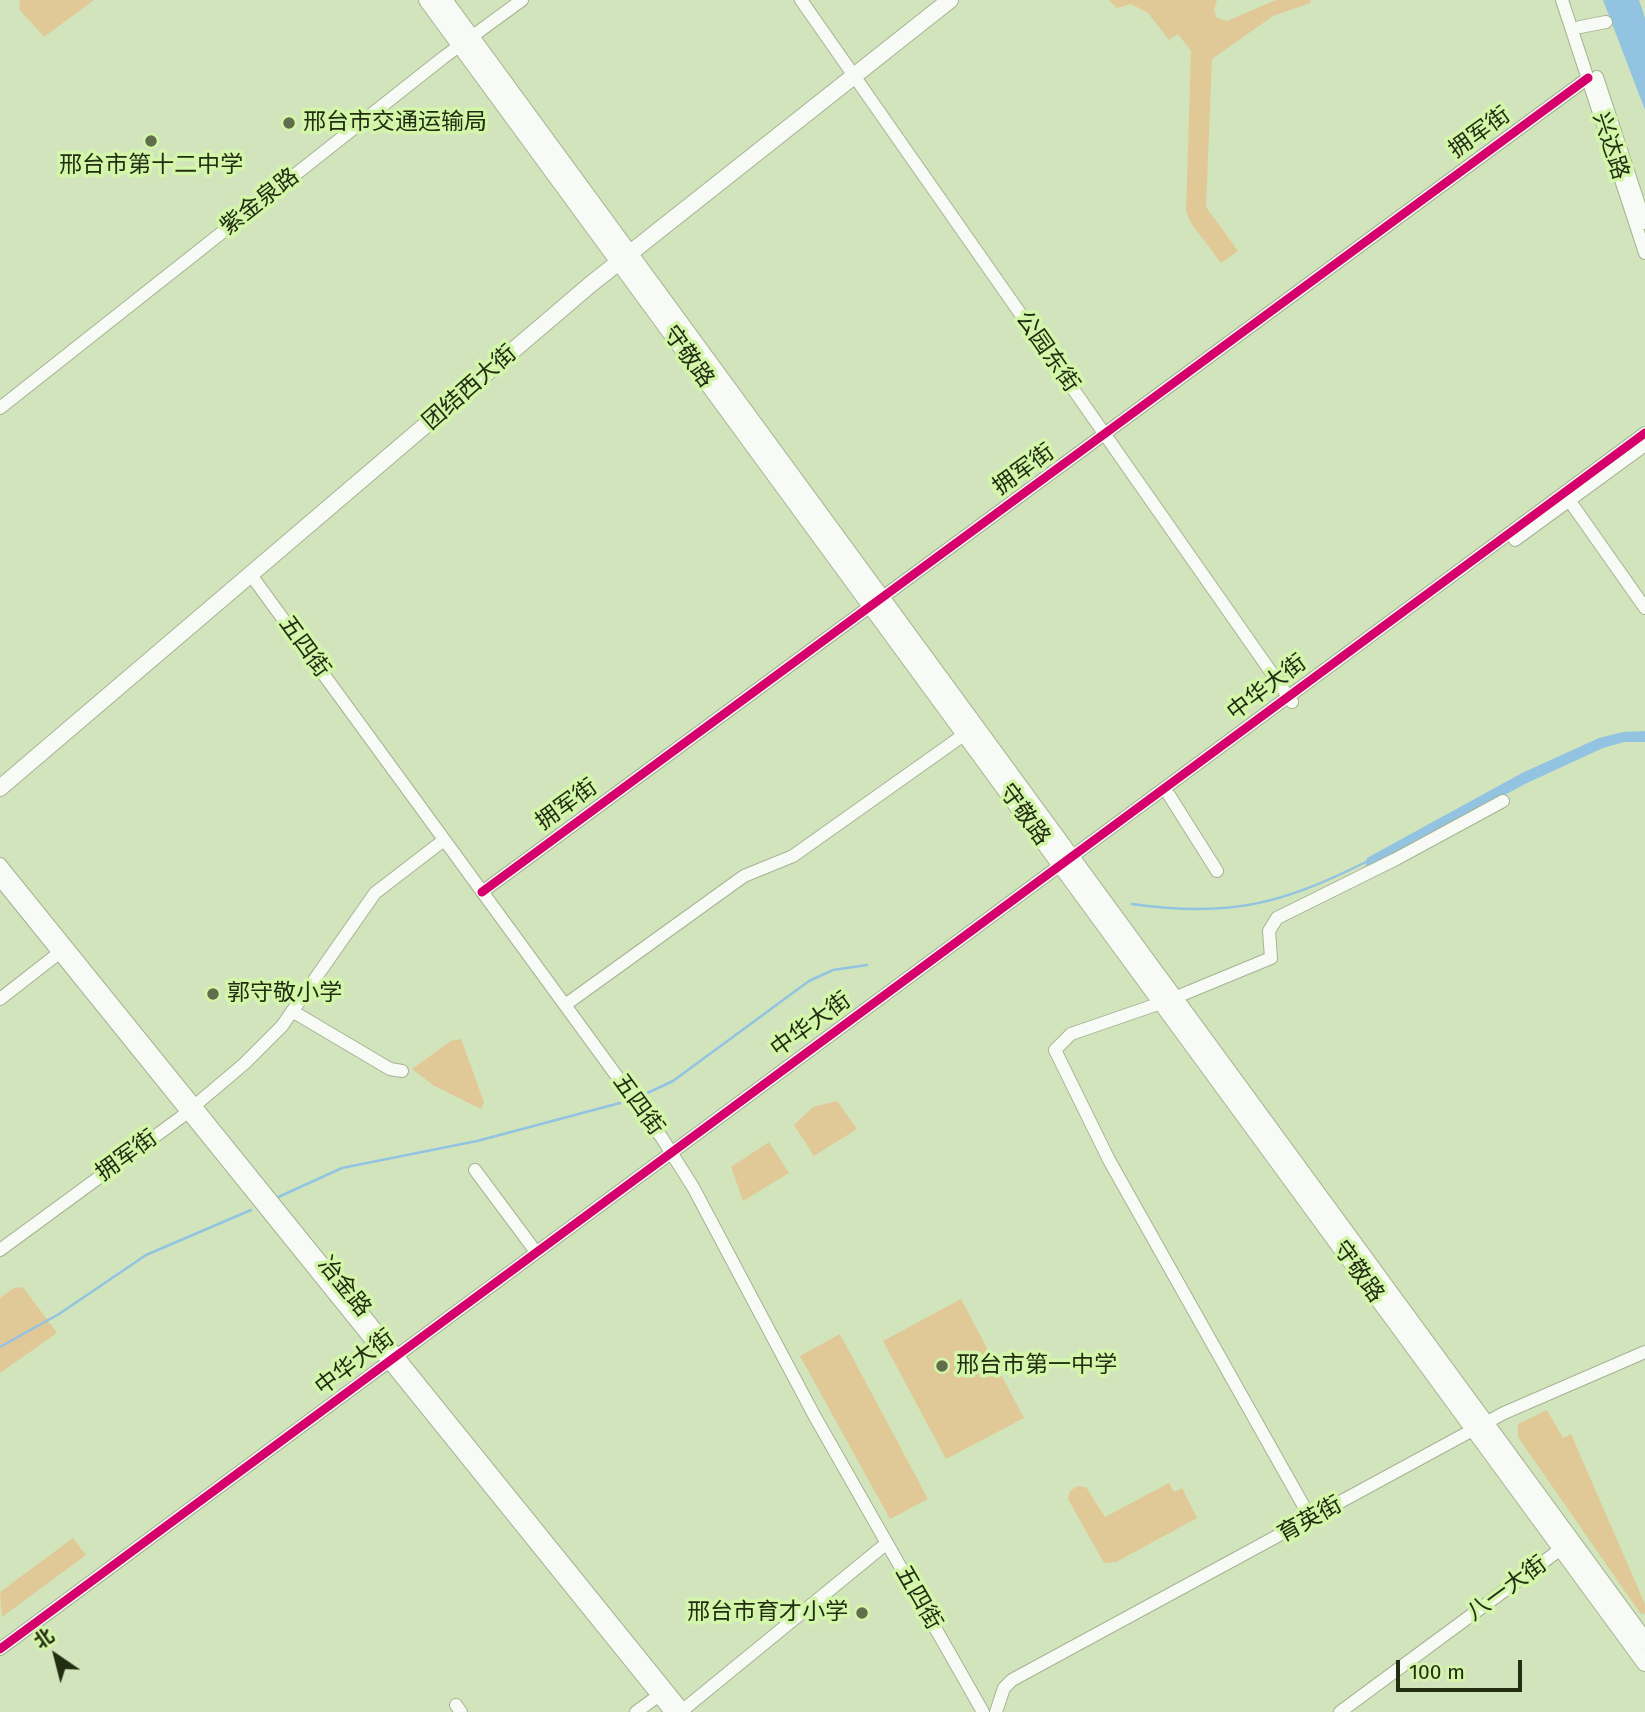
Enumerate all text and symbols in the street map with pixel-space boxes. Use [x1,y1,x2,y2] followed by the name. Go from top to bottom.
[1444,102,1516,164] street label: 拥军街
[303,109,487,137] place label: 邢台市交通运输局
[1586,109,1634,183] street label: 兴达路
[281,115,297,131] marker: 邢台市交通运输局
[143,133,159,149] marker: 邢台市第十二中学
[59,152,243,180] place label: 邢台市第十二中学
[215,163,305,241] street label: 紫金泉路
[1009,306,1085,398] street label: 公园东街
[657,321,719,393] street label: 守敬路
[418,340,522,436] street label: 团结西大街
[988,439,1060,501] street label: 拥军街
[273,611,335,683] street label: 五四街
[1222,649,1312,727] street label: 中华大街
[531,774,603,836] street label: 拥军街
[993,779,1055,851] street label: 守敬路
[227,980,342,1008] place label: 郭守敬小学
[205,986,221,1002] marker: 郭守敬小学
[766,987,856,1063] street label: 中华大街
[607,1069,669,1141] street label: 五四街
[91,1125,163,1187] street label: 拥军街
[1327,1236,1389,1308] street label: 守敬路
[312,1252,376,1322] street label: 冶金路
[310,1324,400,1402] street label: 中华大街
[956,1352,1117,1380] place label: 邢台市第一中学
[934,1358,950,1374] marker: 邢台市第一中学
[1273,1491,1347,1549] street label: 育英街
[1462,1551,1552,1627] street label: 八一大街
[889,1561,947,1635] street label: 五四街
[687,1599,848,1627] place label: 邢台市育才小学
[854,1605,870,1621] marker: 邢台市育才小学
[21,1621,91,1691] north arrow
[29,1624,58,1653] text: 北
[1400,1646,1526,1690] scale bar
[1409,1659,1465,1685] text: 100 m

